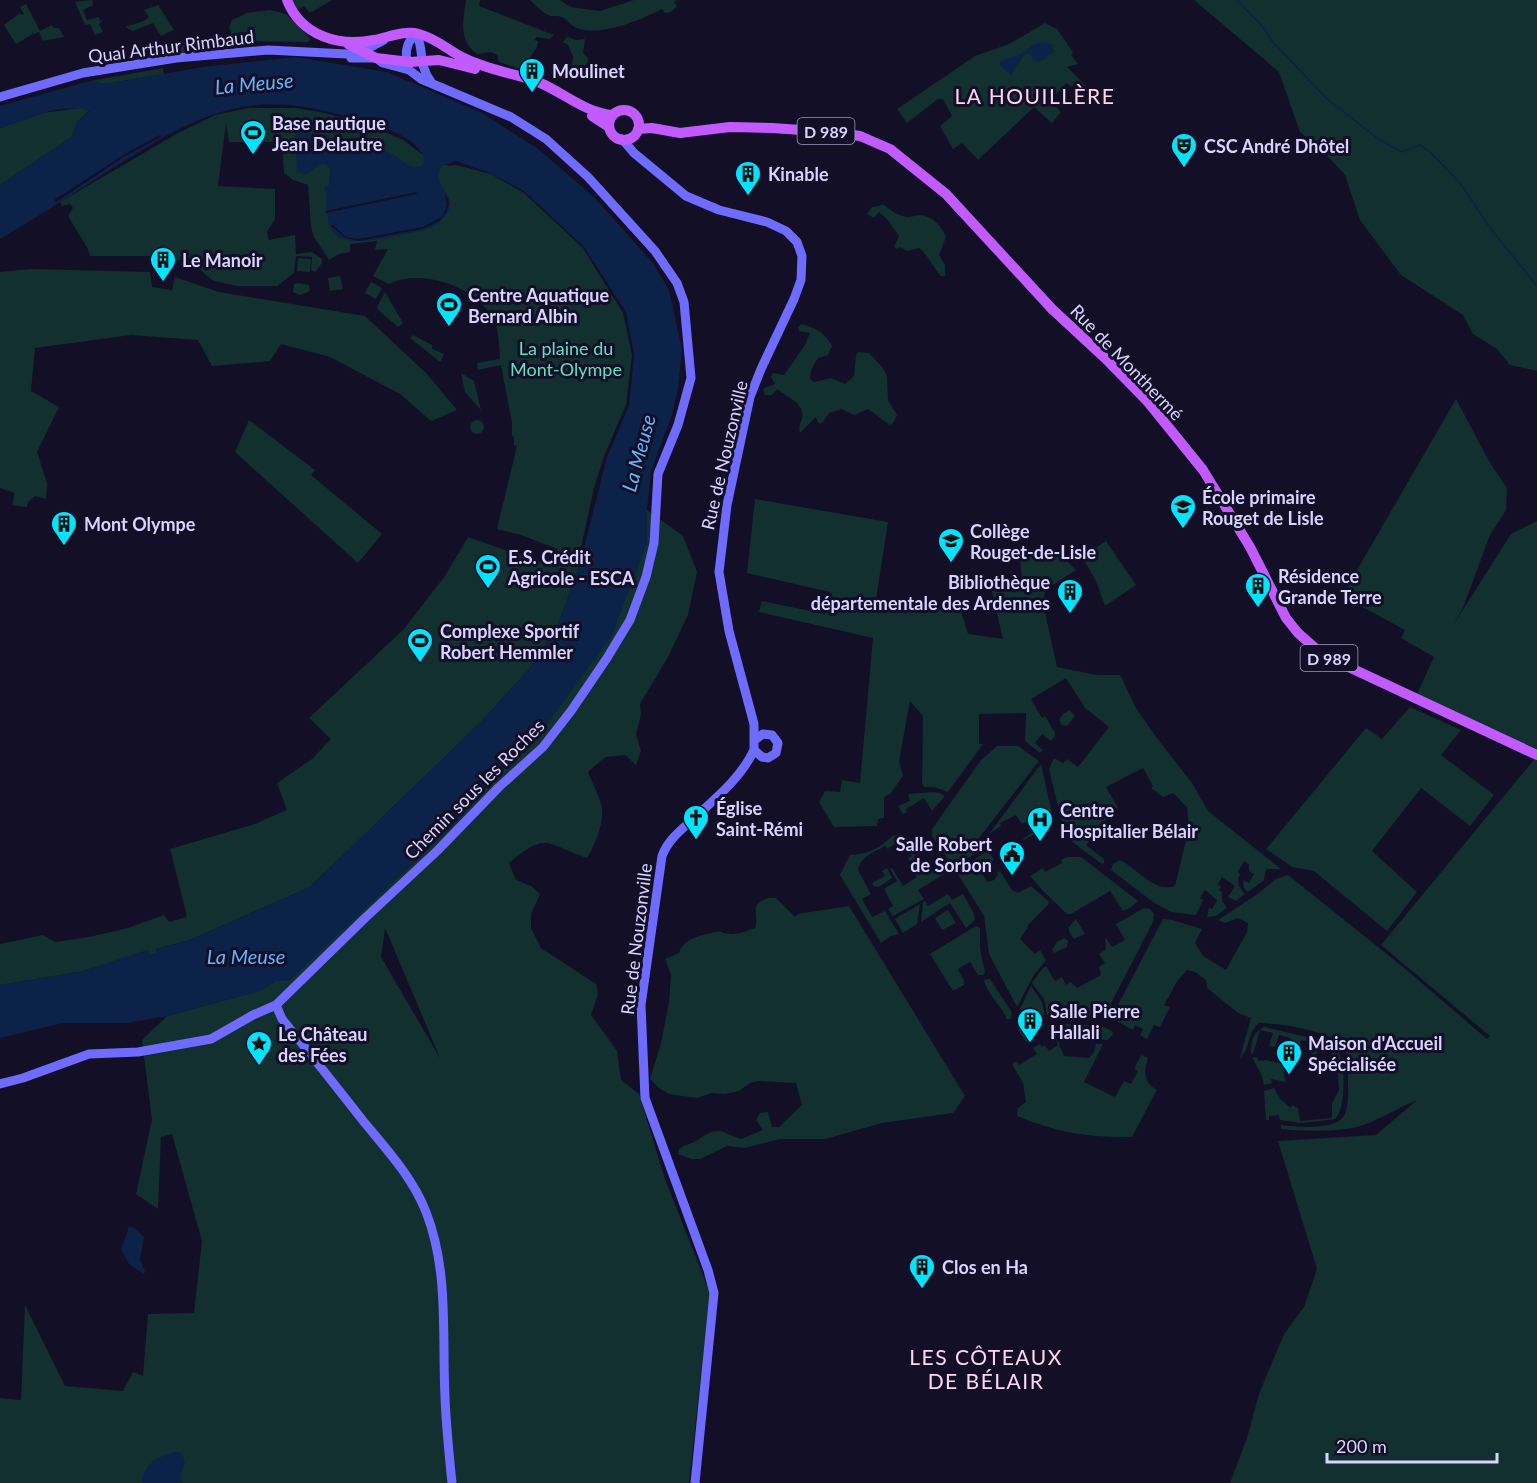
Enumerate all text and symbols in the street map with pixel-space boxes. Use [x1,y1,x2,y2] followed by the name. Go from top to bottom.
[87,25,255,67] street label: Quai Arthur Rimbaud
[517,56,547,94] building icon: Moulinet
[552,60,625,82] place label: Moulinet
[214,68,294,98] water label: La Meuse
[955,83,1115,108] district label: LA HOUILLÈRE
[272,112,386,155] place label: Base nautique Jean Delautre
[238,118,268,156] sports icon: Base nautique Jean Delautre
[798,118,854,144] road number: D 989
[1169,131,1199,169] theatre icon: CSC André Dhôtel
[1204,135,1349,157] place label: CSC André Dhôtel
[733,159,763,197] building icon: Kinable
[768,163,829,185] place label: Kinable
[148,245,178,283] building icon: Le Manoir
[182,249,263,271] place label: Le Manoir
[468,284,610,327] place label: Centre Aquatique Bernard Albin
[434,290,464,328] sports icon: Centre Aquatique Bernard Albin
[1066,299,1188,425] street label: Rue de Monthermé
[510,337,622,380] park label: La plaine du Mont-Olympe
[696,378,752,532] street label: Rue de Nouzonville
[616,412,660,494] water label: La Meuse
[1202,486,1324,529] place label: École primaire Rouget de Lisle
[1168,492,1198,530] school or university icon: École primaire Rouget de Lisle
[49,509,79,547] building icon: Mont Olympe
[84,513,196,535] place label: Mont Olympe
[970,520,1097,563] place label: Collège Rouget-de-Lisle
[936,526,966,564] school or university icon: Collège Rouget-de-Lisle
[507,546,635,589] place label: E.S. Crédit Agricole - ESCA
[473,552,503,590] sports icon: E.S. Crédit Agricole - ESCA
[1278,565,1382,608] place label: Résidence Grande Terre
[811,571,1050,614] place label: Bibliothèque départementale des Ardennes
[1243,571,1273,609] building icon: Résidence Grande Terre
[1055,577,1085,615] building icon: Bibliothèque départementale des Ardennes
[440,620,580,663] place label: Complexe Sportif Robert Hemmler
[405,626,435,664] sports icon: Complexe Sportif Robert Hemmler
[1300,645,1358,671] road number: D 989
[399,714,549,864] street label: Chemin sous les Roches
[716,797,803,840] place label: Église Saint-Rémi
[1060,799,1198,842] place label: Centre Hospitalier Bélair
[681,803,711,841] church icon: Église Saint-Rémi
[1025,805,1055,843] hospital icon: Centre Hospitalier Bélair
[896,833,992,876] place label: Salle Robert de Sorbon
[997,839,1027,877] public building icon: Salle Robert de Sorbon
[616,862,656,1016] street label: Rue de Nouzonville
[207,944,285,968] water label: La Meuse
[1050,1000,1140,1043] place label: Salle Pierre Hallali
[1015,1006,1045,1044] building icon: Salle Pierre Hallali
[278,1023,367,1066] place label: Le Château des Fées
[244,1029,274,1067] place icon: Le Château des Fées
[1308,1032,1442,1075] place label: Maison d'Accueil Spécialisée
[1274,1038,1304,1076] building icon: Maison d'Accueil Spécialisée
[907,1252,937,1290] building icon: Clos en Ha
[942,1256,1028,1278] place label: Clos en Ha
[909,1344,1063,1393] district label: LES CÔTEAUX DE BÉLAIR
[1327,1426,1496,1464] scale bar
[1336,1435,1387,1457] text: 200 m

